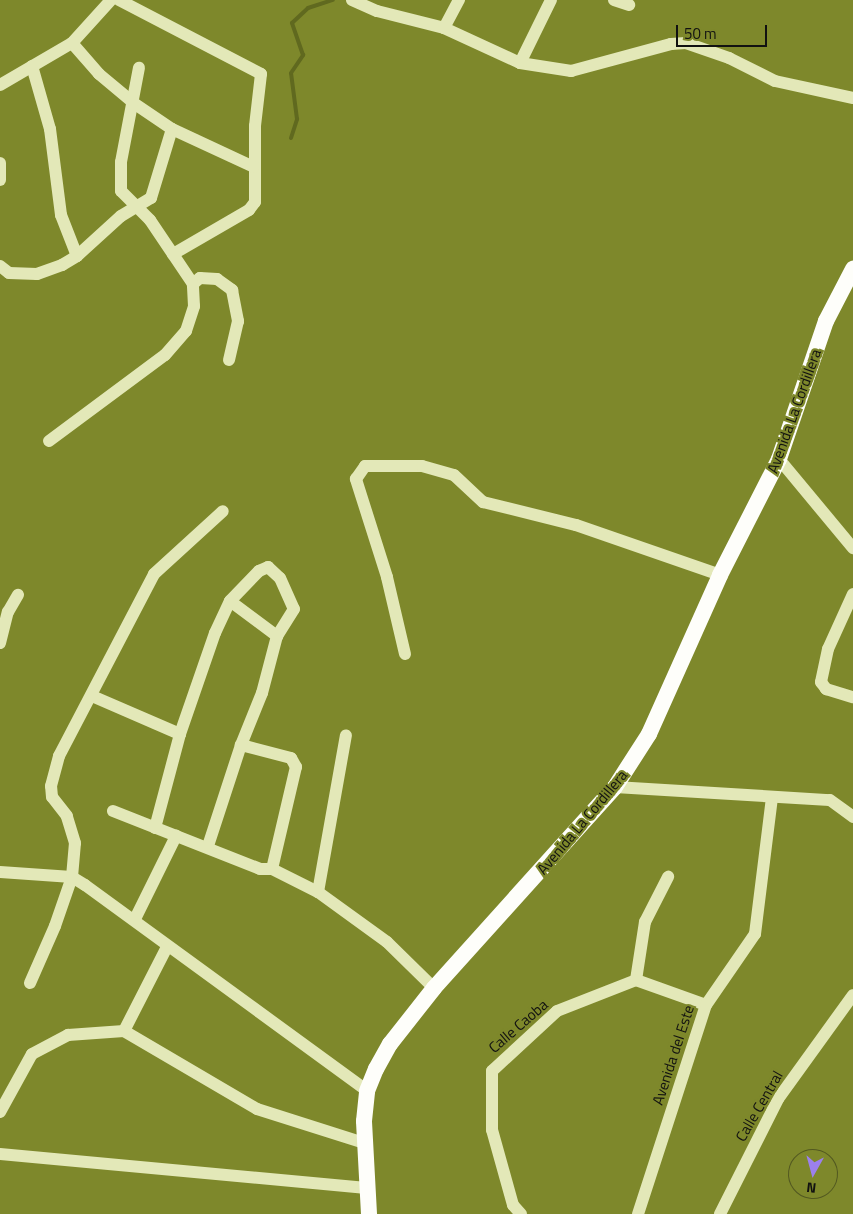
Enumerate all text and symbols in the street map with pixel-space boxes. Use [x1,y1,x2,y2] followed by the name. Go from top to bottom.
[678,15,769,47] scale bar
[684,22,717,45] text: 50 m
[763,346,825,476] street label: Avenida La Cordillera
[533,766,631,878] street label: Avenida La Cordillera
[485,995,551,1057] street label: Calle Caoba
[648,1003,698,1107] street label: Avenida del Este
[732,1068,786,1144] street label: Calle Central
[788,1149,838,1199] north arrow
[805,1177,817,1199] text: N

